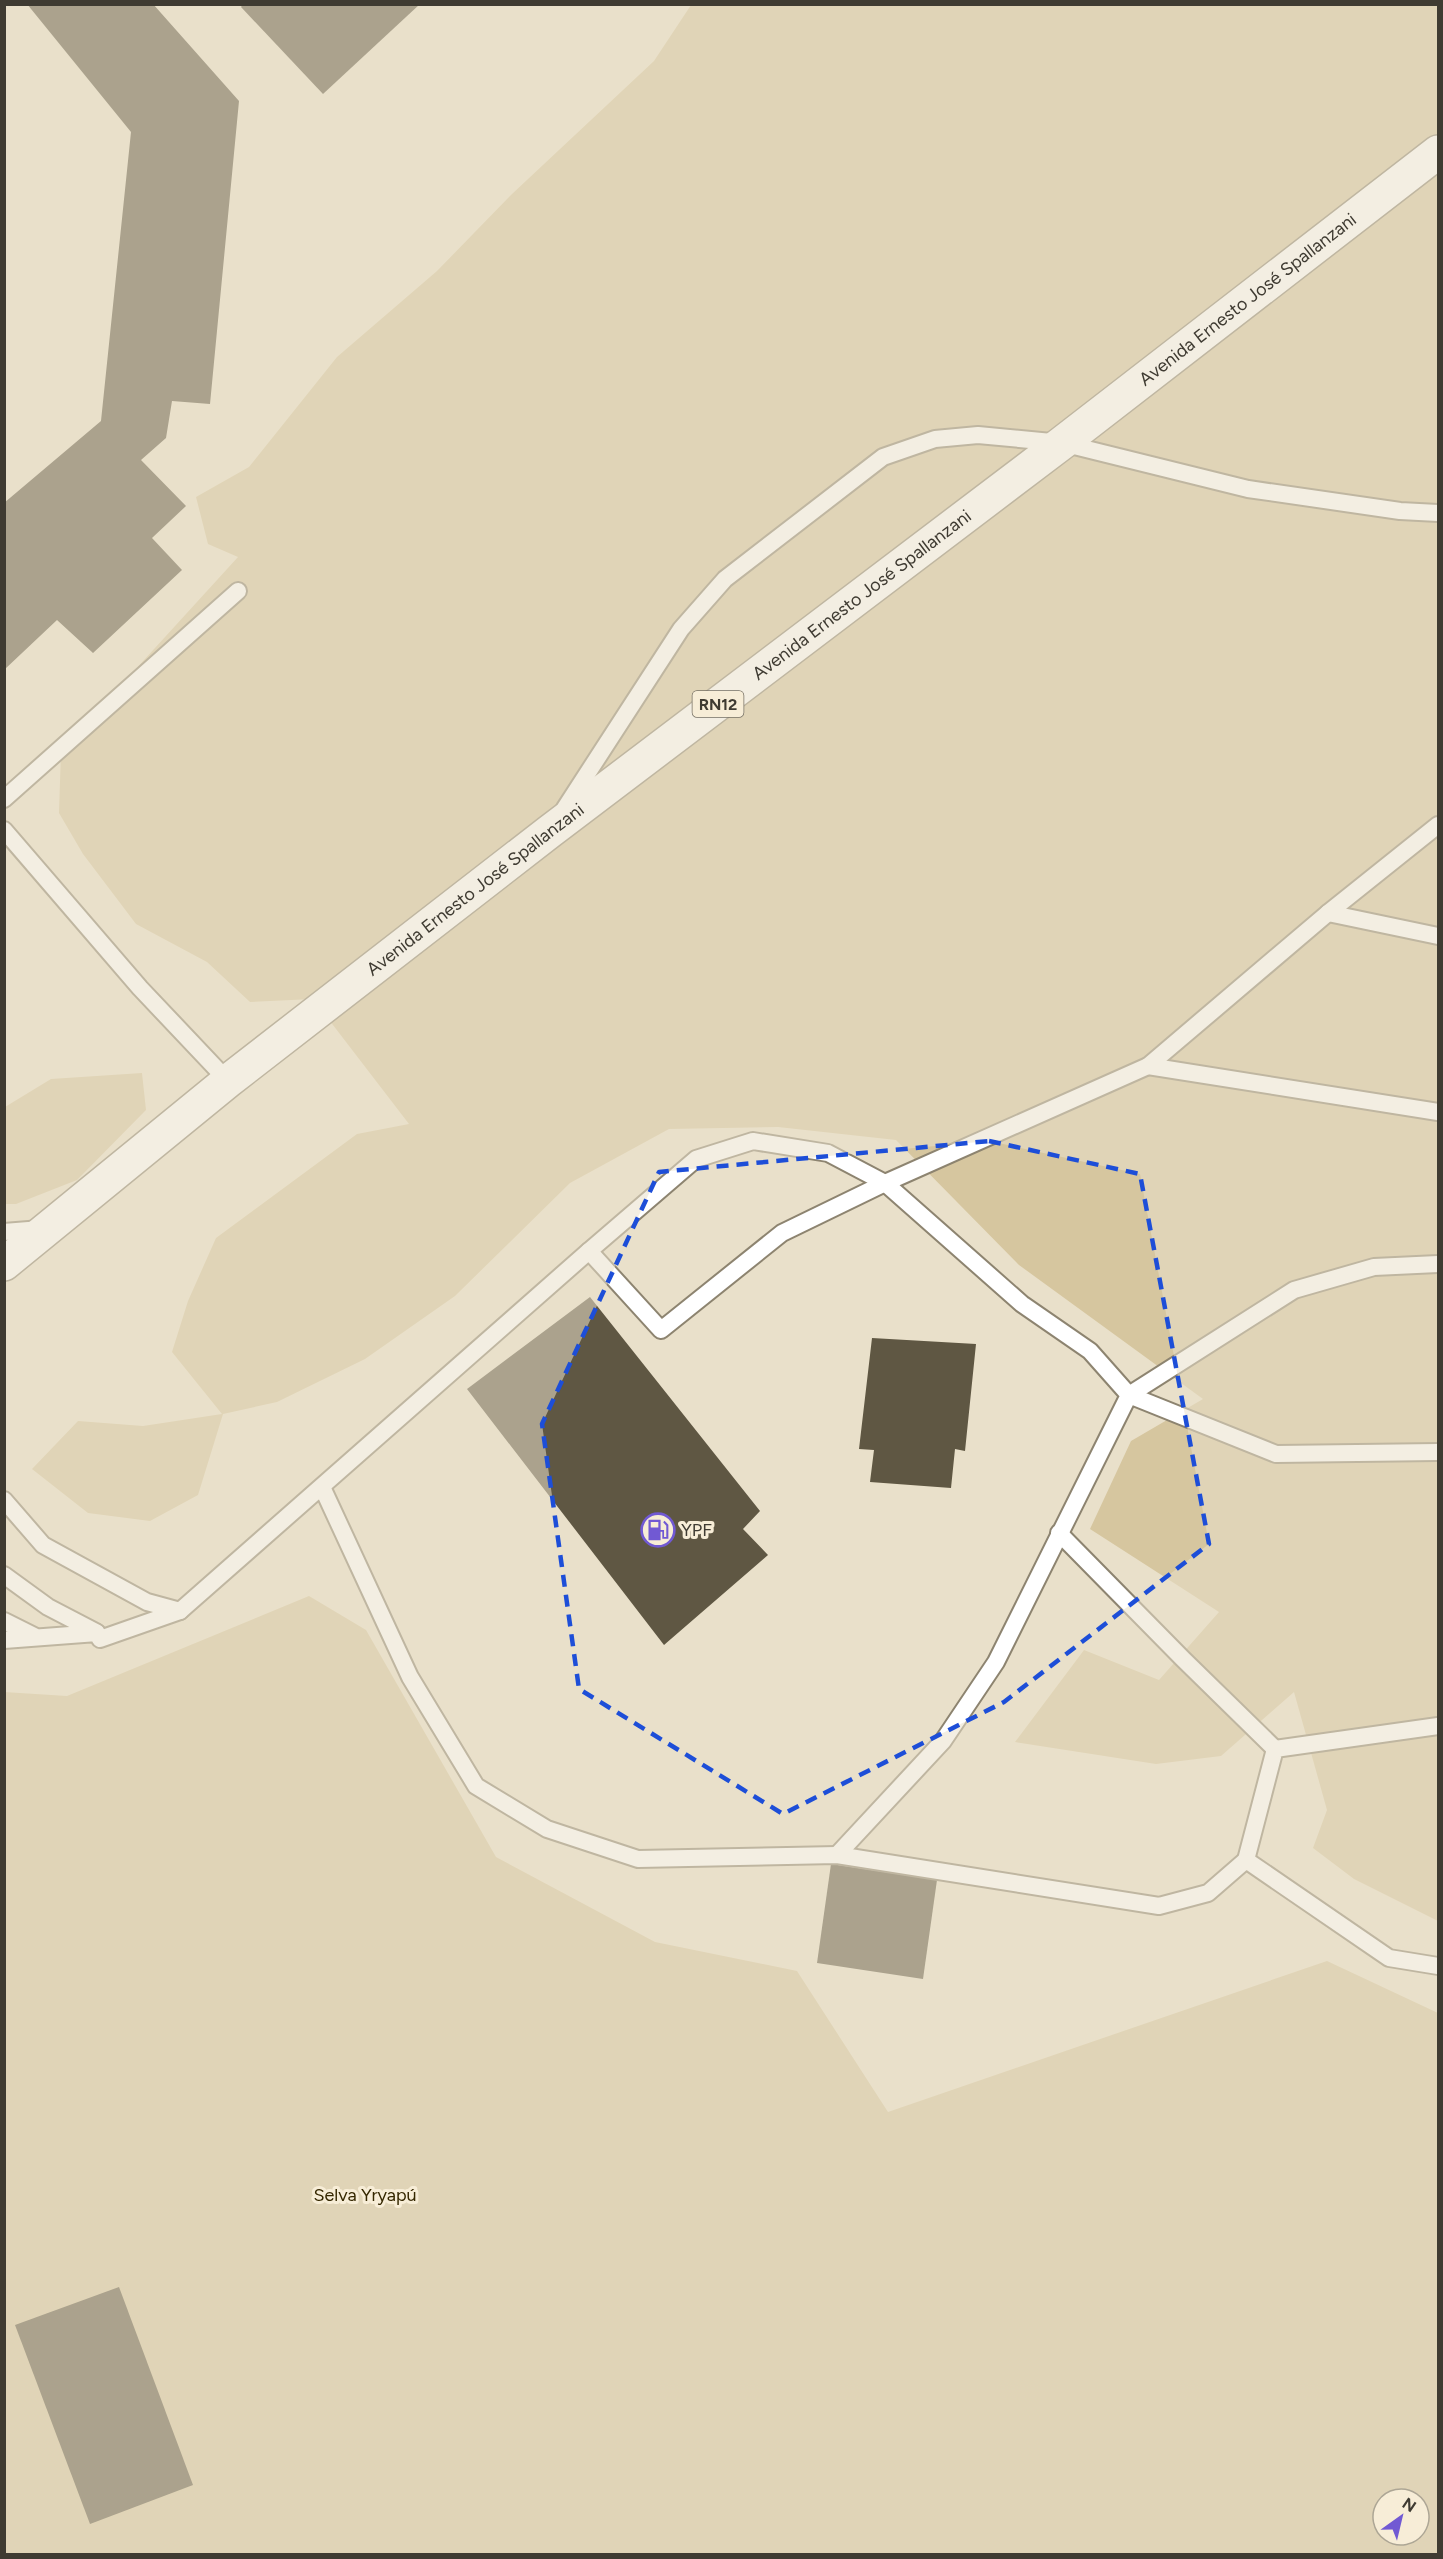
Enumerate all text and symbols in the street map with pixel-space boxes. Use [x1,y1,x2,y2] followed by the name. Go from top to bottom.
[1135,208,1361,390] street label: Avenida Ernesto José Spallanzani
[748,505,976,685] street label: Avenida Ernesto José Spallanzani
[692,691,744,717] road number: RN12
[362,799,588,980] street label: Avenida Ernesto José Spallanzani
[640,1512,676,1548] fuel station icon: YPF
[681,1519,712,1541] place label: YPF
[313,2184,417,2206] park label: Selva Yryapú
[1371,2487,1431,2547] north arrow
[1399,2494,1420,2516] text: N

